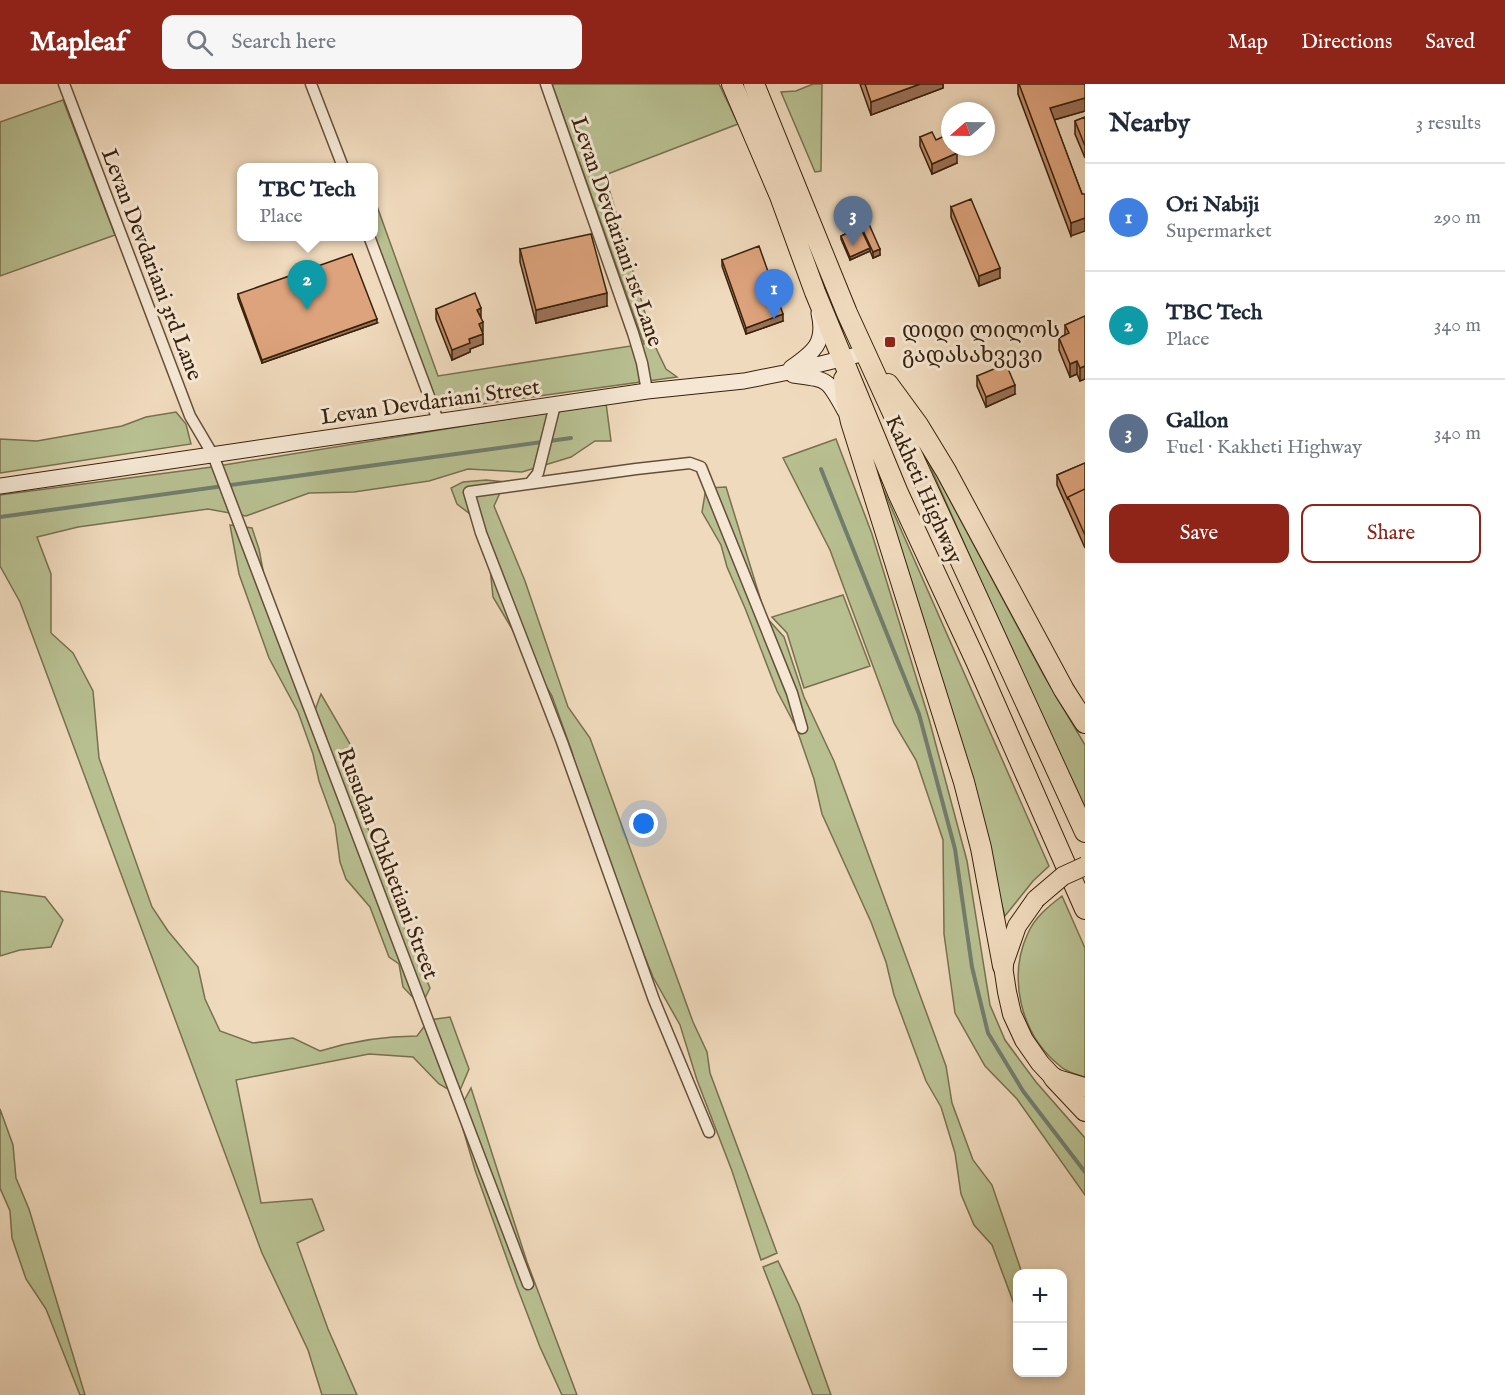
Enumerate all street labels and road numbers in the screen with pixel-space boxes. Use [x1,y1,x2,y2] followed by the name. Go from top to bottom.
[564,113,669,350] street label: Levan Devdariani 1st Lane
[94,145,208,385] street label: Levan Devdariani 3rd Lane
[319,374,542,432] street label: Levan Devdariani Street
[878,411,969,569] street label: Kakheti Highway
[330,744,444,984] street label: Rusudan Chkhetiani Street

